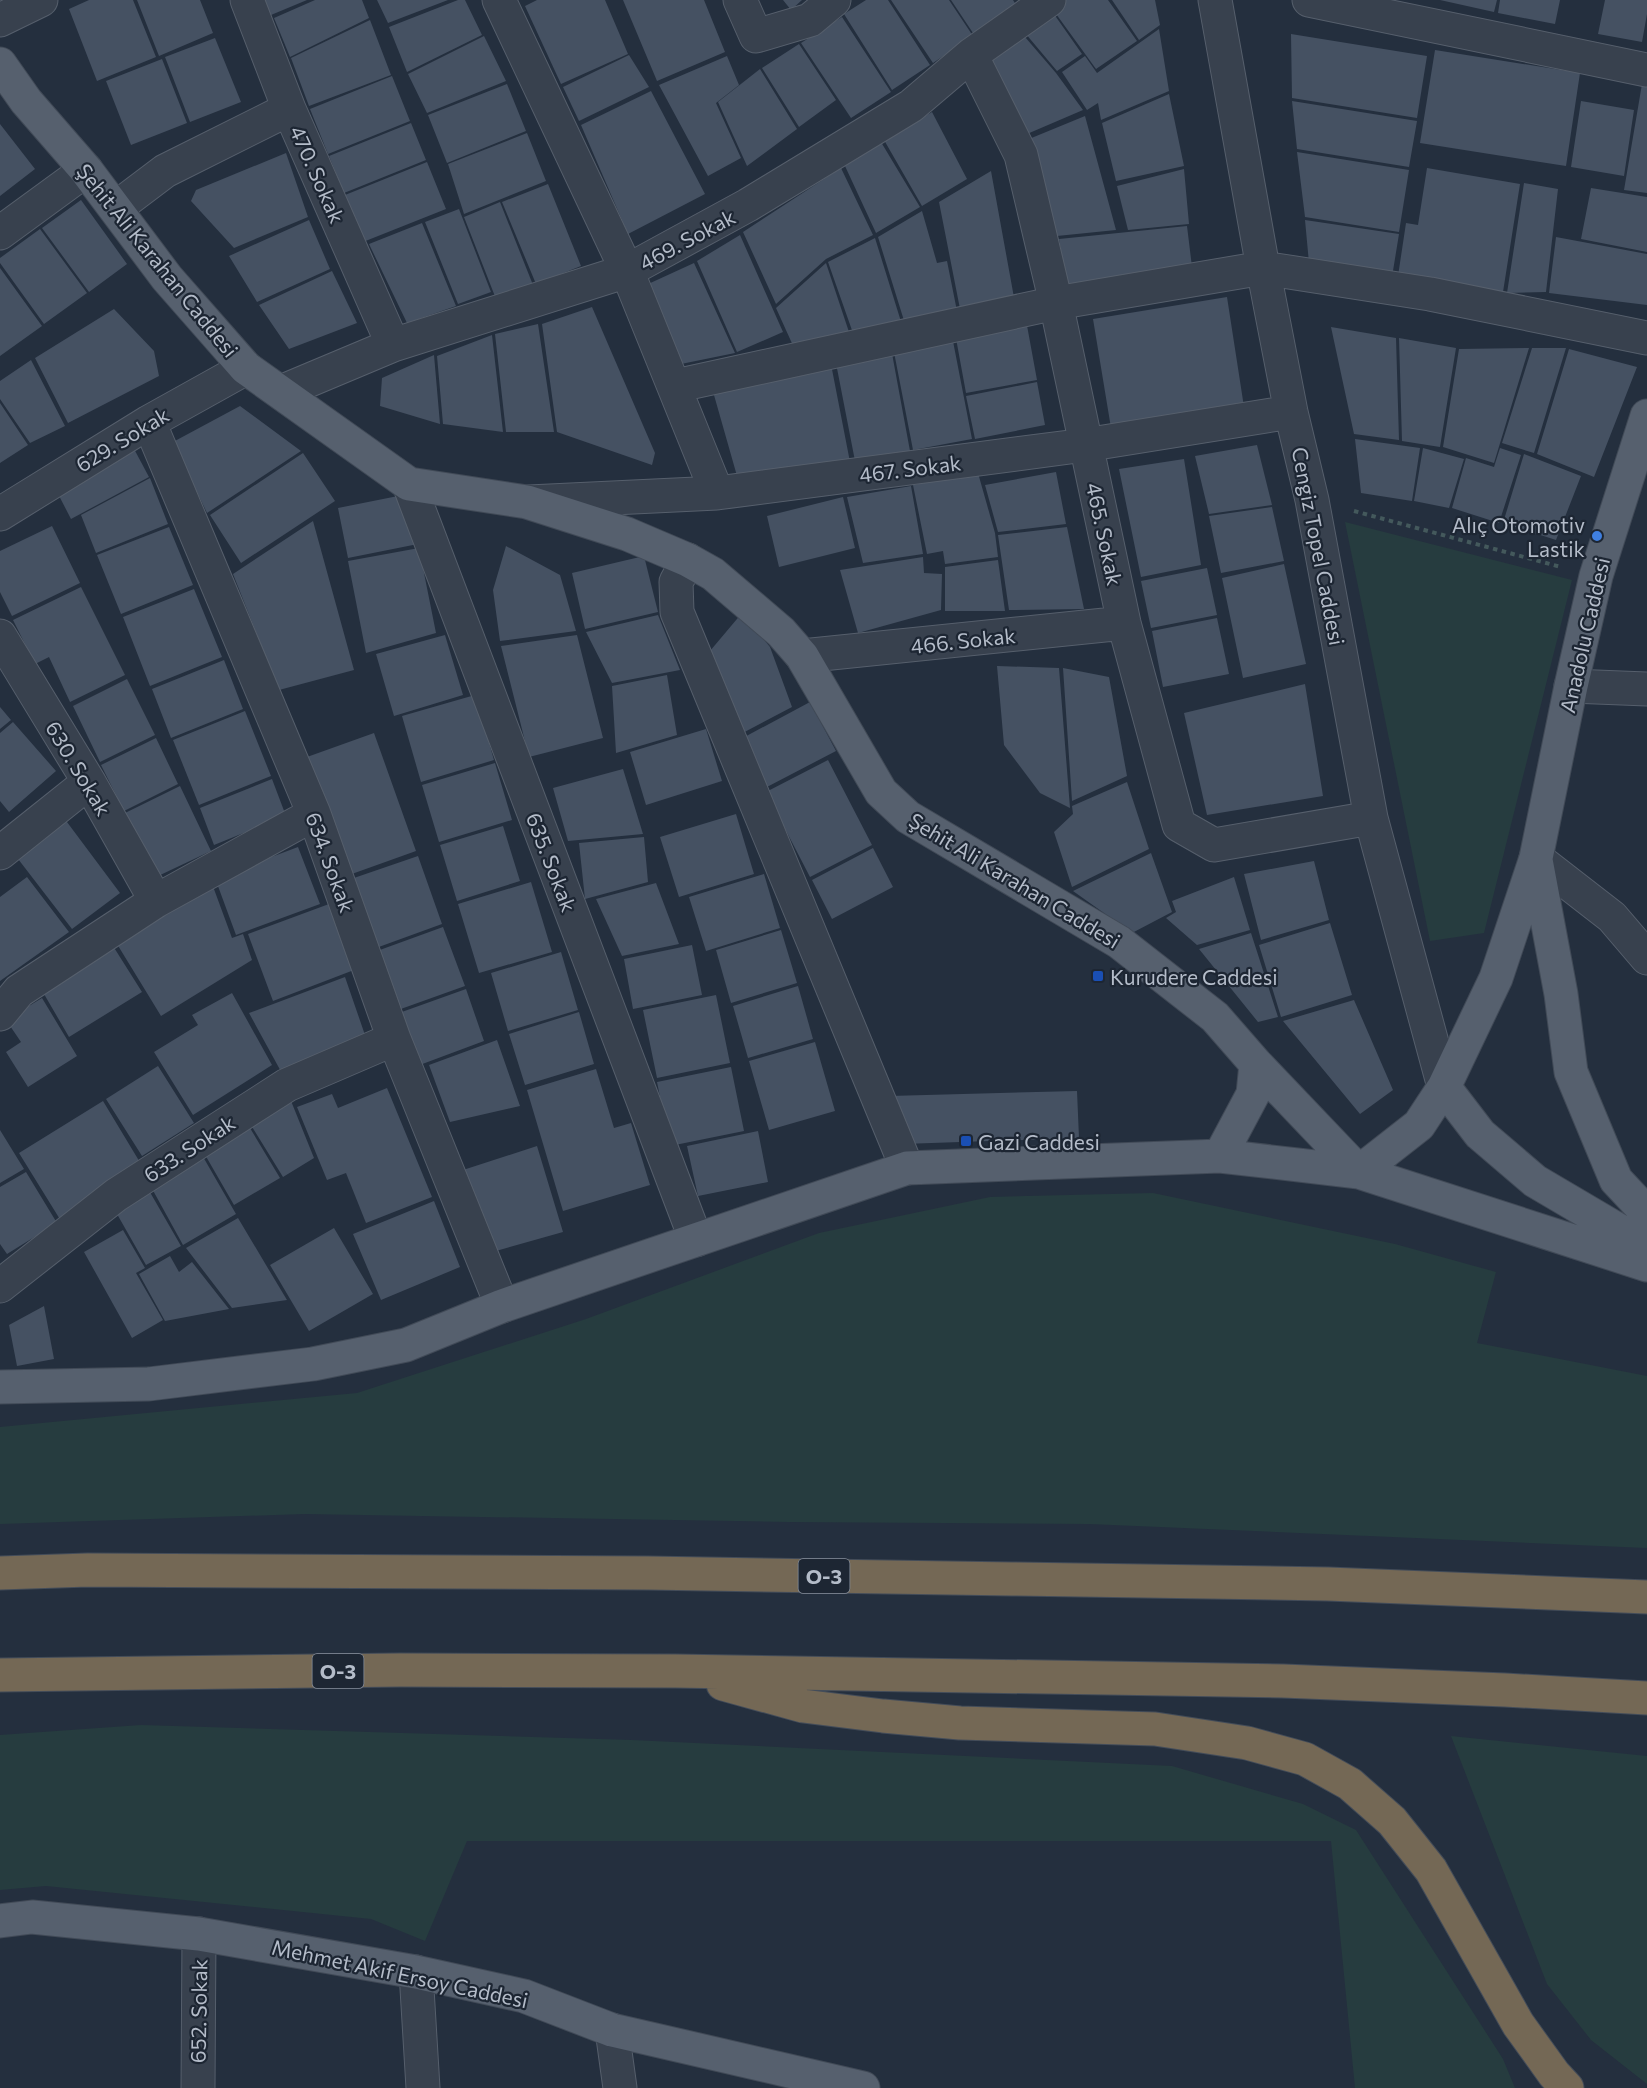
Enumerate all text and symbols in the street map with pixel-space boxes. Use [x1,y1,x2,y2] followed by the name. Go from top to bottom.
[285,121,351,227] street label: 470. Sokak
[72,158,244,362] street label: Şehit Ali Karahan Caddesi
[635,203,739,275] street label: 469. Sokak
[71,401,173,477] street label: 629. Sokak
[1287,445,1351,647] street label: Cengiz Topel Caddesi
[858,449,962,487] street label: 467. Sokak
[1082,480,1128,588] street label: 465. Sokak
[1452,512,1585,561] place label: Alıç Otomotiv Lastik
[1590,529,1604,543] marker: Alıç Otomotiv Lastik
[1554,555,1614,715] street label: Anadolu Caddesi
[909,622,1017,658] street label: 466. Sokak
[41,716,117,820] street label: 630. Sokak
[905,807,1125,953] street label: Şehit Ali Karahan Caddesi
[301,809,361,915] street label: 634. Sokak
[522,809,582,915] street label: 635. Sokak
[1110,964,1278,989] place label: Kurudere Caddesi
[1091,969,1105,983] marker: Kurudere Caddesi
[139,1109,239,1187] street label: 633. Sokak
[978,1129,1100,1154] place label: Gazi Caddesi
[959,1134,973,1148] marker: Gazi Caddesi
[798,1559,850,1593] road number: O-3
[312,1654,364,1688] road number: O-3
[270,1934,530,2012] street label: Mehmet Akif Ersoy Caddesi
[185,1959,211,2063] street label: 652. Sokak

